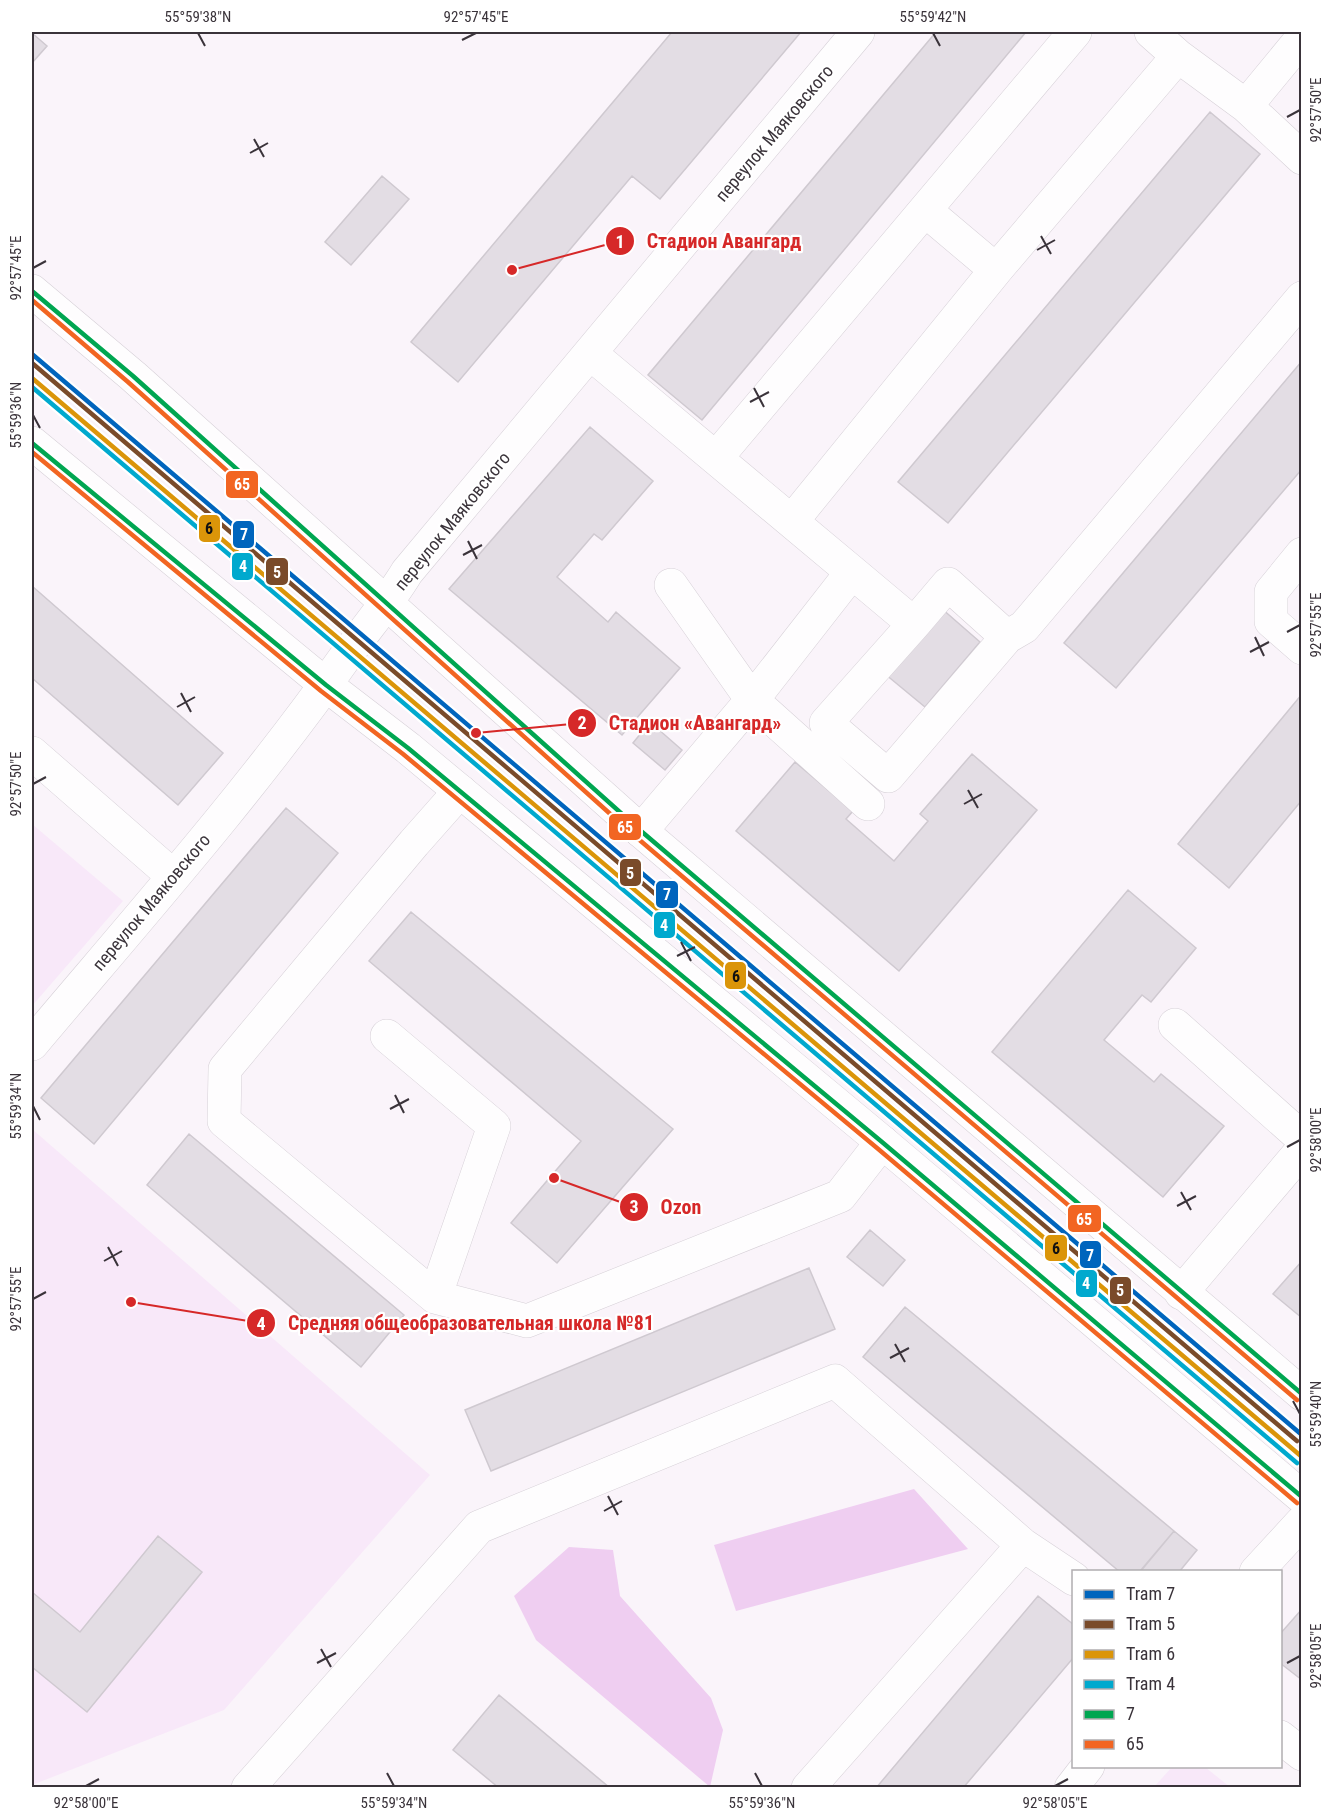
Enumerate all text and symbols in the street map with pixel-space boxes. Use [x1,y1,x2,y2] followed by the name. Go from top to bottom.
[165,8,231,26] text: 55°59'38"N
[444,8,508,26] text: 92°57'45"E
[900,8,966,26] text: 55°59'42"N
[711,60,837,206] street label: переулок Маяковского
[1307,78,1325,142] text: 92°57'50"E
[605,222,814,260] callout: Стадион Авангард
[647,229,801,253] text: Стадион Авангард
[615,231,625,252] text: 1
[7,236,25,300] text: 92°57'45"E
[7,382,25,448] text: 55°59'36"N
[390,448,514,594] street label: переулок Маяковского
[225,470,259,499] line badge: 65
[234,475,250,494] text: 65
[198,514,221,543] line badge: 6
[205,519,213,538] text: 6
[232,520,255,549] line badge: 7
[240,525,248,544] text: 7
[231,552,254,581] line badge: 4
[239,557,247,576] text: 4
[265,557,289,586] line badge: 5
[273,563,281,582] text: 5
[1307,593,1325,657] text: 92°57'55"E
[567,704,793,742] callout: Стадион «Авангард»
[609,711,781,735] text: Стадион «Авангард»
[577,712,587,733] text: 2
[7,752,25,816] text: 92°57'50"E
[608,813,642,841] line badge: 65
[617,818,633,837] text: 65
[88,829,214,975] street label: переулок Маяковского
[619,858,642,887] line badge: 5
[626,864,634,883] text: 5
[655,880,679,909] line badge: 7
[663,885,671,904] text: 7
[653,911,676,939] line badge: 4
[660,916,668,935] text: 4
[724,961,747,990] line badge: 6
[732,967,740,986] text: 6
[7,1073,25,1139] text: 55°59'34"N
[1307,1108,1325,1172] text: 92°58'00"E
[619,1188,713,1226] callout: Ozon
[661,1195,701,1219] text: Ozon
[629,1196,639,1217] text: 3
[1067,1204,1102,1233] line badge: 65
[1076,1210,1092,1229] text: 65
[1044,1234,1068,1262] line badge: 6
[1052,1239,1060,1258] text: 6
[1079,1240,1102,1269] line badge: 7
[1086,1246,1094,1265] text: 7
[7,1267,25,1331] text: 92°57'55"E
[1075,1269,1098,1298] line badge: 4
[1082,1274,1090,1293] text: 4
[1109,1276,1132,1305] line badge: 5
[1116,1281,1124,1300] text: 5
[246,1304,666,1342] callout: Средняя общеобразовательная школа №81
[288,1311,654,1335] text: Средняя общеобразовательная школа №81
[256,1313,266,1334] text: 4
[1307,1381,1325,1447] text: 55°59'40"N
[1072,1570,1282,1768] legend
[1126,1583,1175,1604] text: Tram 7
[1126,1613,1175,1634] text: Tram 5
[1307,1624,1325,1688] text: 92°58'05"E
[1126,1643,1175,1664] text: Tram 6
[1126,1673,1175,1694] text: Tram 4
[1126,1703,1135,1724] text: 7
[1126,1733,1144,1754] text: 65
[54,1794,118,1812] text: 92°58'00"E
[361,1794,427,1812] text: 55°59'34"N
[729,1794,795,1812] text: 55°59'36"N
[1023,1794,1087,1812] text: 92°58'05"E

